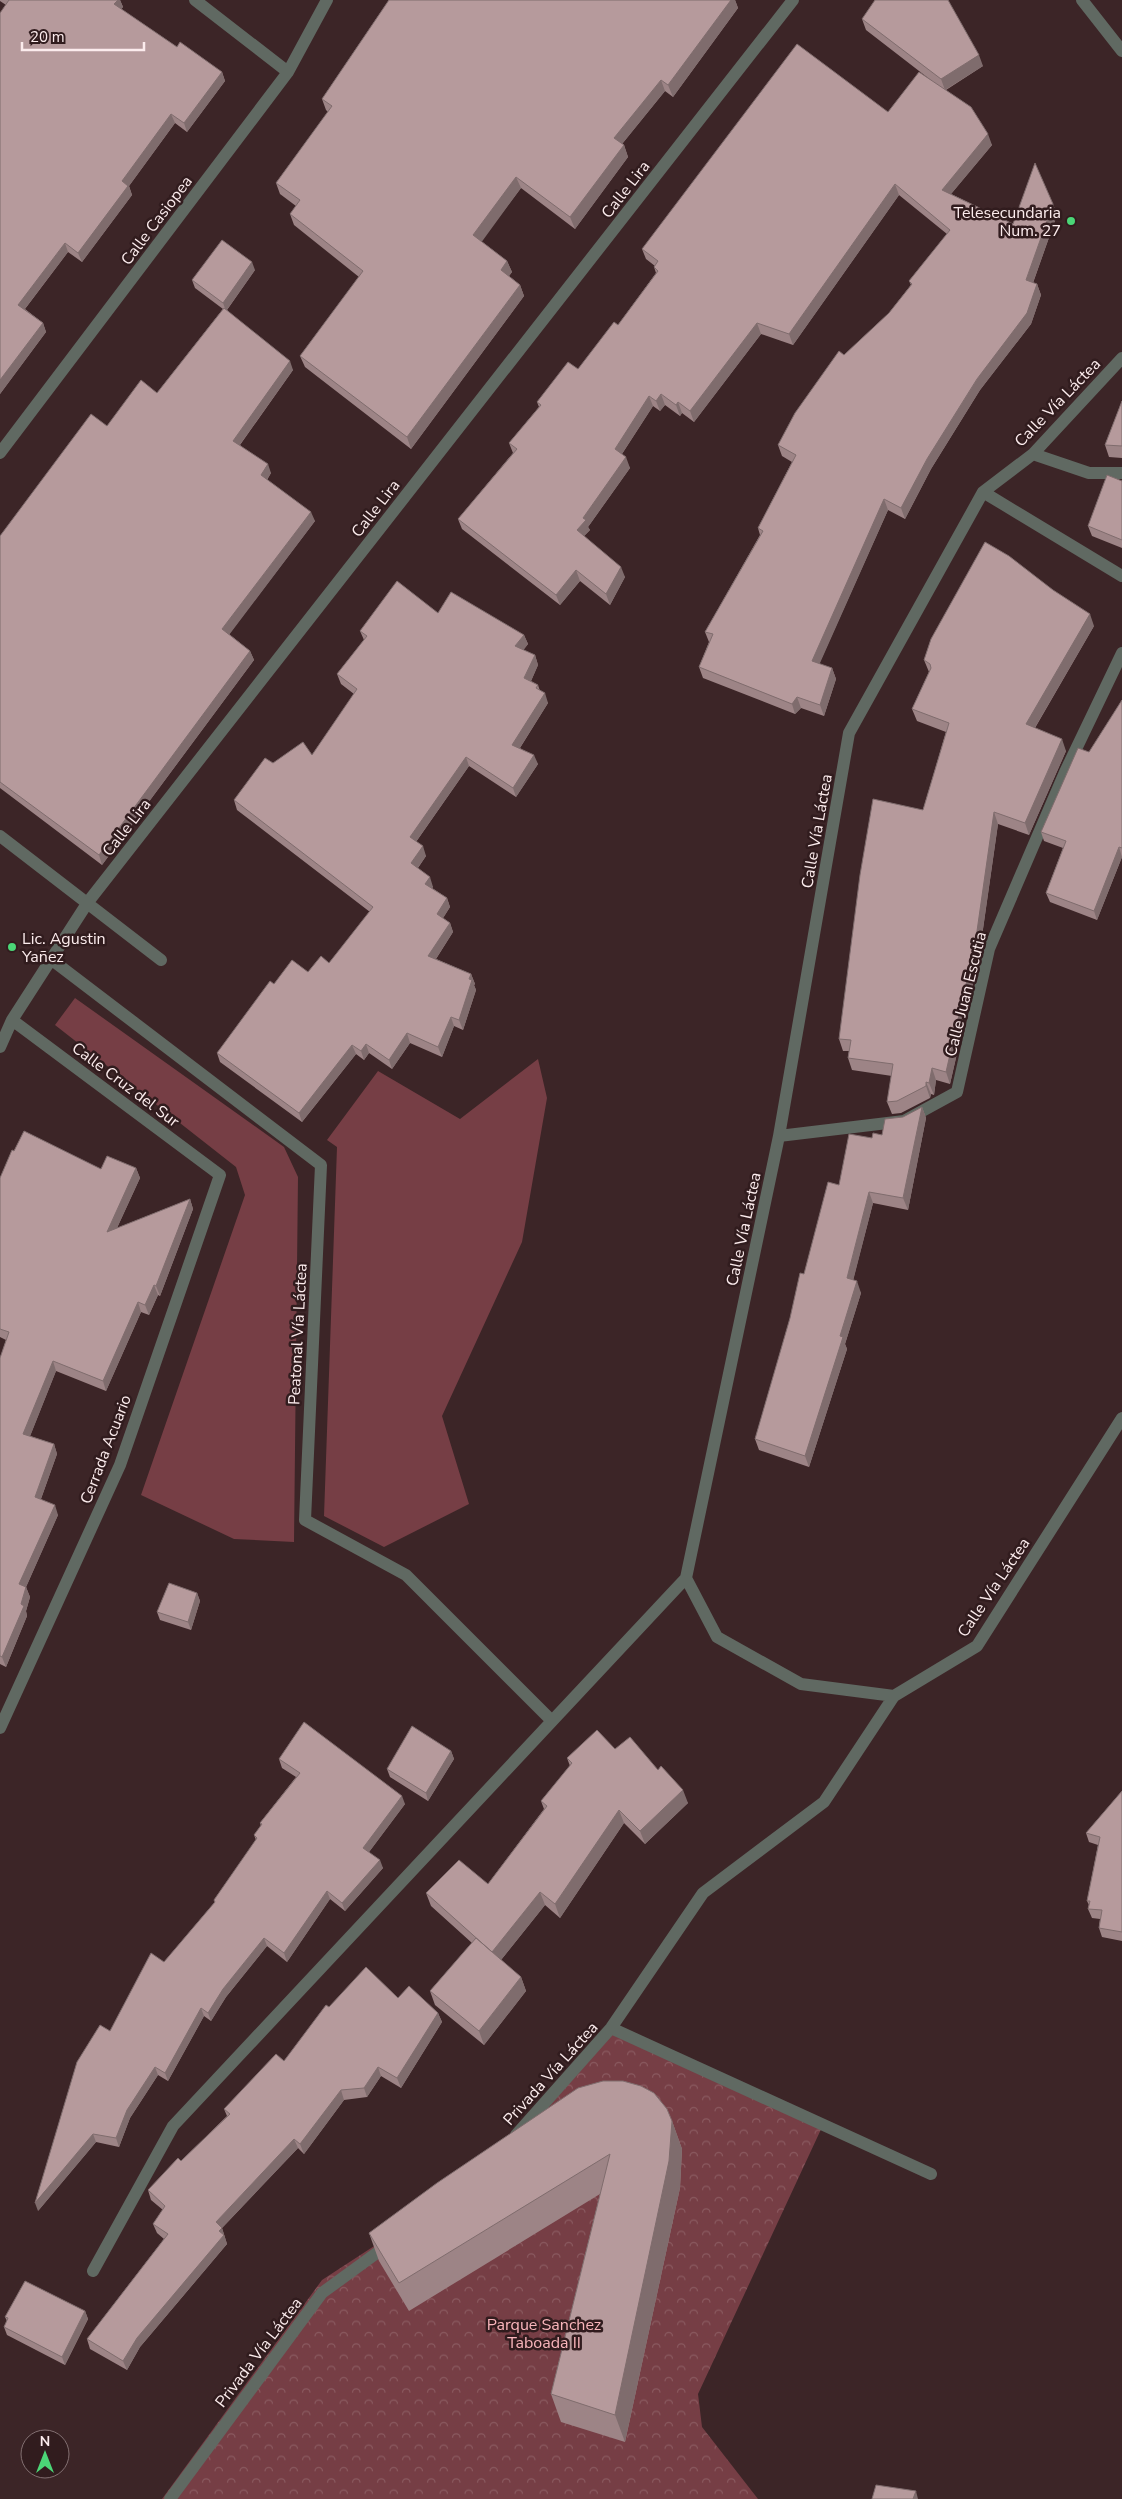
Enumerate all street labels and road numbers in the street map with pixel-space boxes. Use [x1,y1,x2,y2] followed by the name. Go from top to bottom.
[596,156,655,223] street label: Calle Lira
[116,171,198,270] street label: Calle Casiopea
[1010,354,1106,452] street label: Calle Vía Láctea
[346,475,405,542] street label: Calle Lira
[796,772,838,890] street label: Calle Vía Láctea
[97,794,156,861] street label: Calle Lira
[940,930,992,1059] street label: Calle Juan Escutia
[67,1037,184,1133] street label: Calle Cruz del Sur
[721,1170,767,1288] street label: Calle Vía Láctea
[283,1263,313,1406] street label: Peatonal Vía Láctea
[75,1392,137,1507] street label: Cerrada Acuario
[952,1534,1035,1642] street label: Calle Vía Láctea
[498,2017,603,2130] street label: Privada Vía Láctea
[210,2293,307,2412] street label: Privada Vía Láctea

